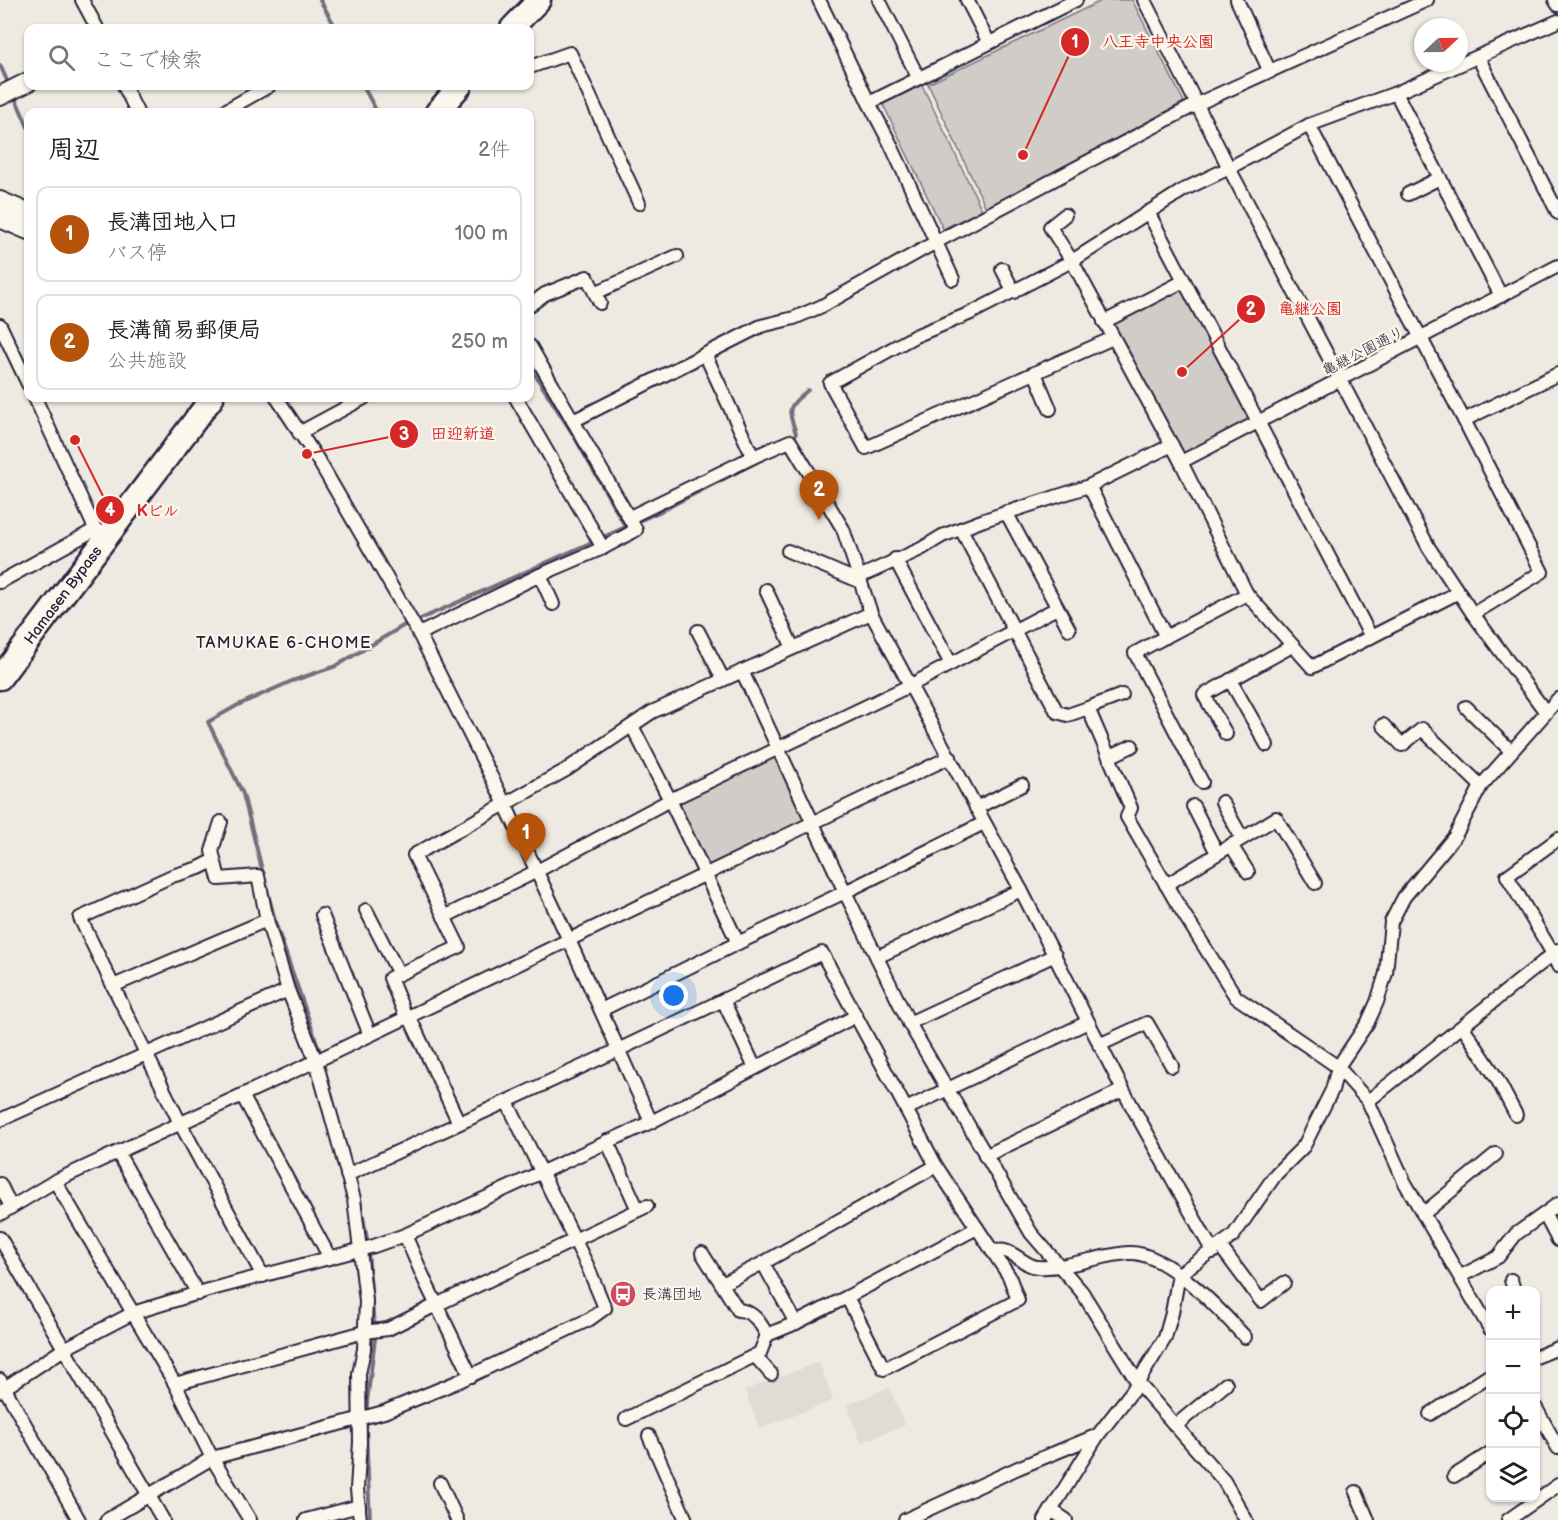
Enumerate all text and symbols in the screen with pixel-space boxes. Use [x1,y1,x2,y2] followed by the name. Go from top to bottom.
[1414,18,1468,72] north arrow
[24,24,534,90] search box
[1060,25,1226,59] callout: 八王寺中央公園
[1071,32,1079,53] text: 1
[1102,33,1214,52] text: 八王寺中央公園
[45,41,78,74] icon: search
[93,47,203,74] text: ここで検索
[48,135,100,166] text: 周辺
[478,138,510,162] text: 2件
[107,209,239,236] text: 長溝団地入口
[65,222,74,246] text: 1
[455,222,508,246] text: 100 m
[107,241,167,265] text: バス停
[1236,292,1354,326] callout: 亀継公園
[1246,299,1257,320] text: 2
[1278,300,1342,319] text: 亀継公園
[107,317,261,344] text: 長溝簡易郵便局
[1319,323,1408,380] street label: 亀継公園通り
[64,330,75,354] text: 2
[451,330,508,354] text: 250 m
[107,349,187,373] text: 公共施設
[389,417,507,451] callout: 田迎新道
[399,424,409,445] text: 3
[431,425,495,444] text: 田迎新道
[800,470,838,520] pin: 2
[95,493,192,527] callout: Kビル
[105,500,116,521] text: 4
[137,502,179,521] text: Kビル
[20,542,107,648] street label: Hamasen Bypass
[196,634,372,653] district label: TAMUKAE 6-CHOME
[506,814,546,863] pin: 1
[659,981,688,1010] your location
[608,1279,638,1309] bus stop icon: 長溝団地
[642,1285,702,1304] place label: 長溝団地
[1486,1286,1540,1502] map controls
[1486,1286,1540,1340] button: +
[1486,1340,1540,1394] button: −
[1486,1394,1540,1448] button: locate
[1486,1448,1540,1502] button: layers

